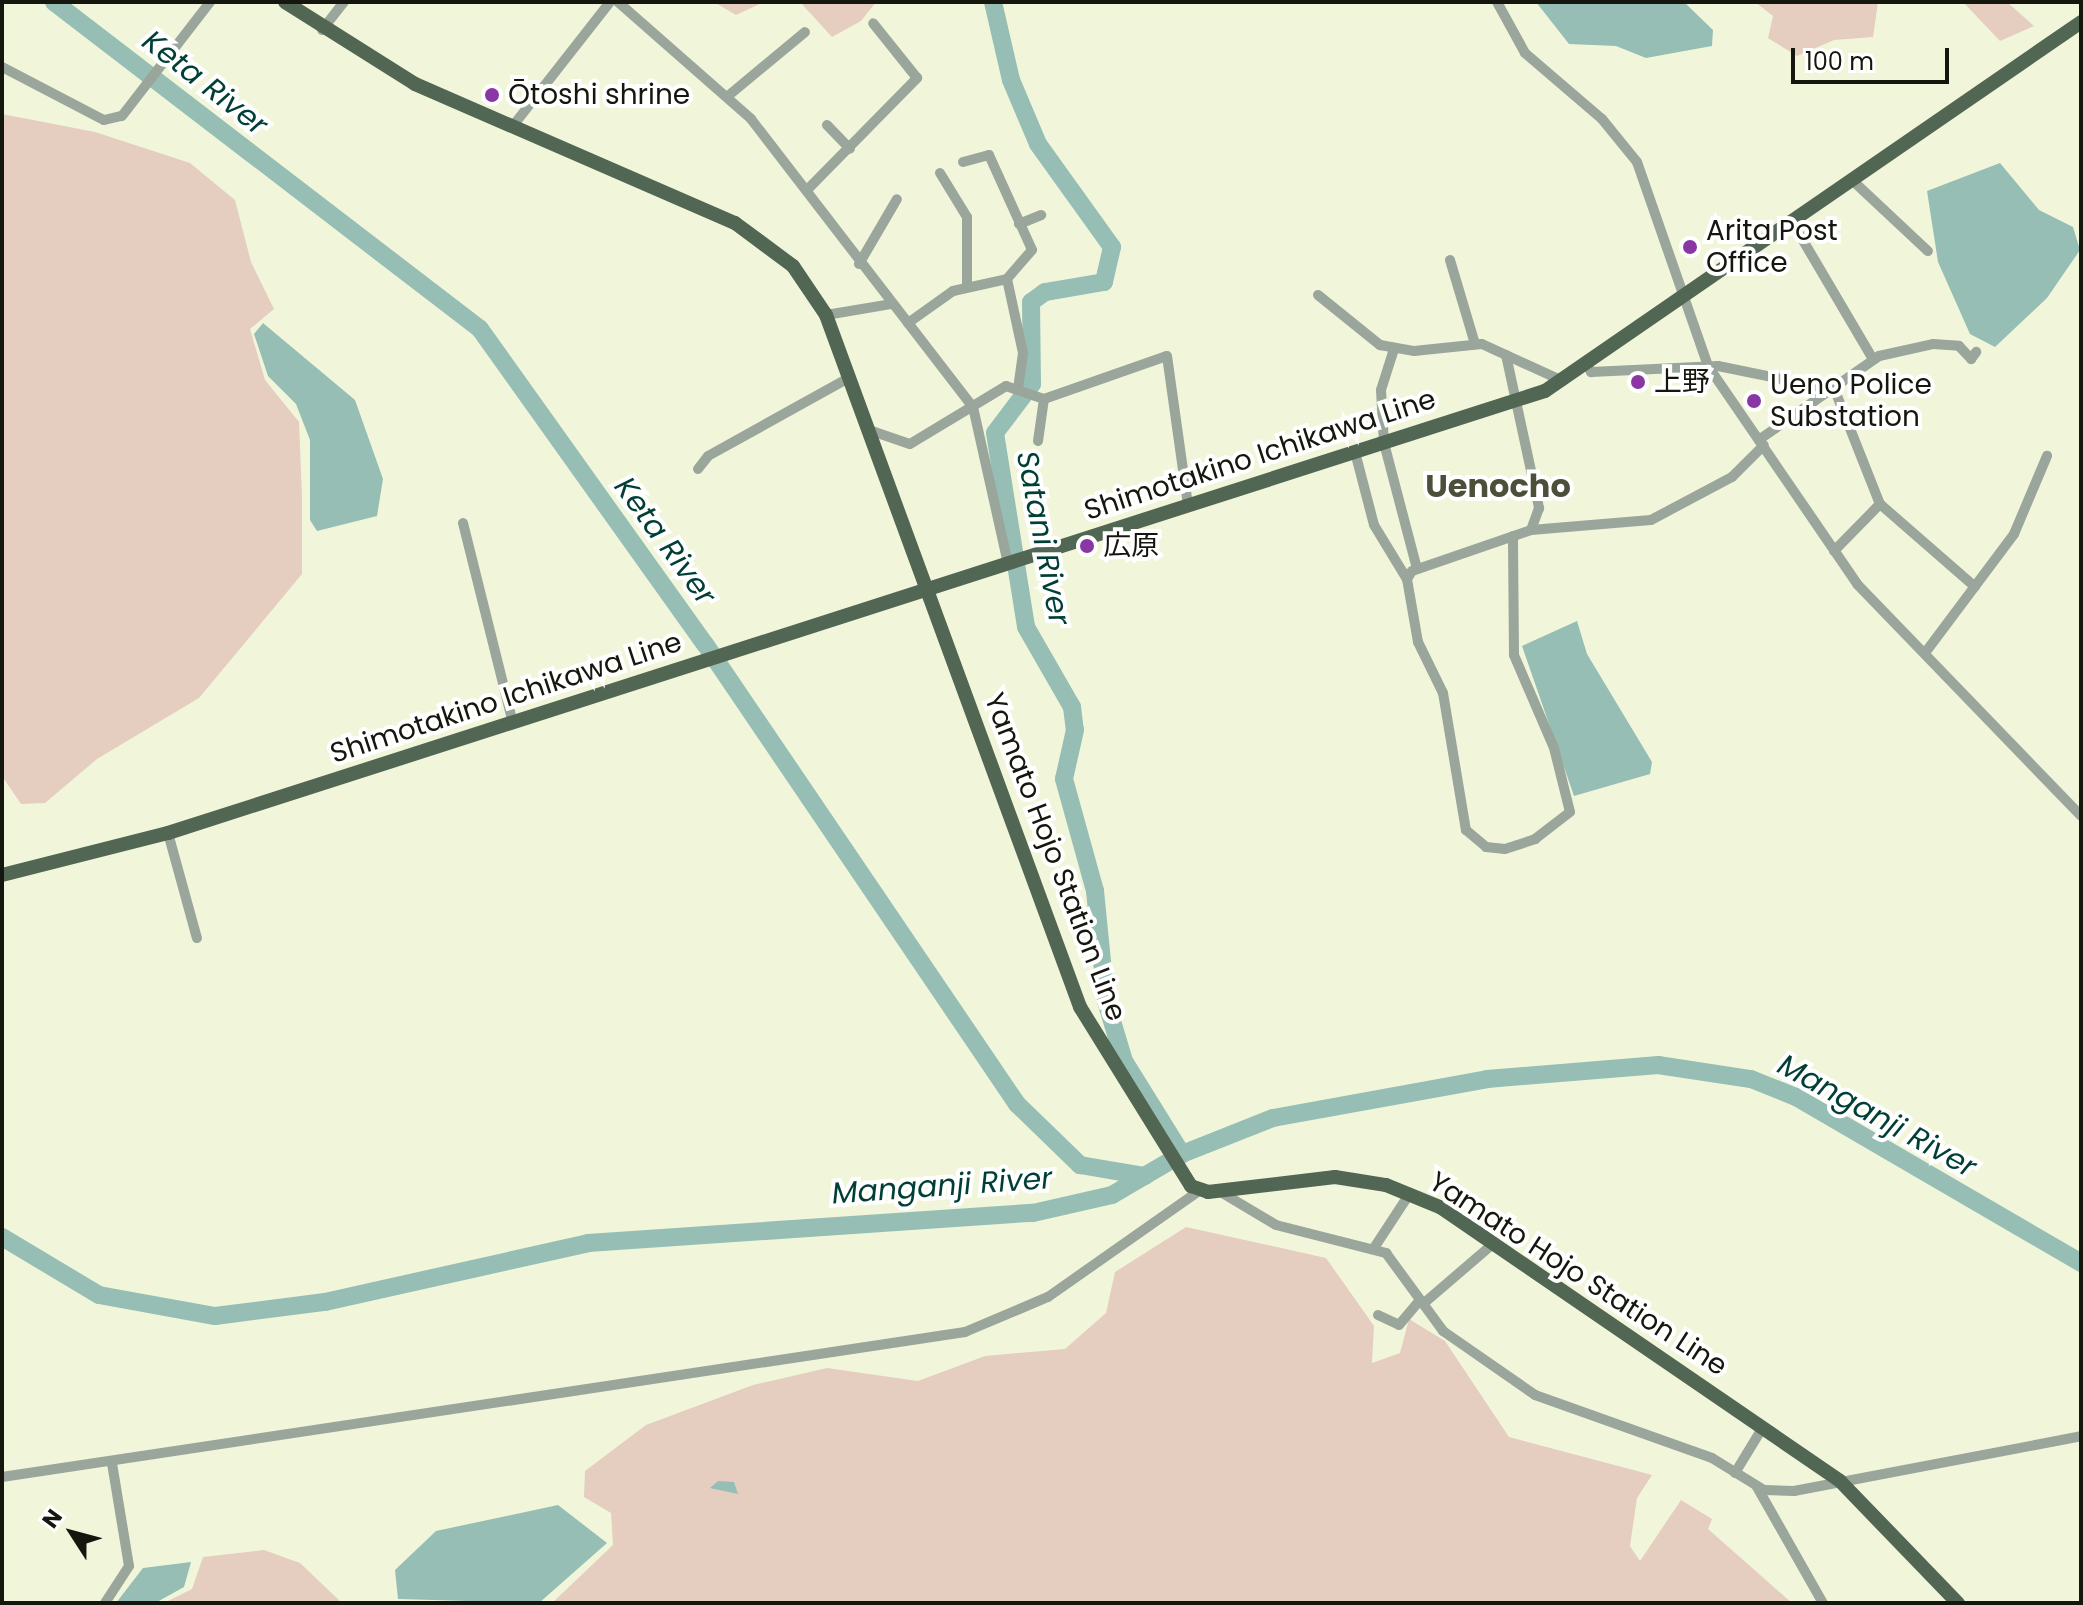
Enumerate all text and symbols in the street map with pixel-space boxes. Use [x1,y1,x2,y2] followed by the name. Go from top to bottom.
[135,23,275,143] water label: Keta River
[1795,32,1953,82] scale bar
[1805,45,1874,78] text: 100 m
[508,78,690,112] place label: Ōtoshi shrine
[483,86,501,104] marker: Ōtoshi shrine
[1706,214,1838,280] place label: Arita Post Office
[1681,238,1699,256] marker: Arita Post Office
[1654,365,1710,399] place label: 上野
[1770,368,1932,434] place label: Ueno Police Substation
[1629,373,1647,391] marker: 上野
[1080,382,1440,528] street label: Shimotakino Ichikawa Line
[1745,392,1763,410] marker: Ueno Police Substation
[1008,448,1078,628] water label: Satani River
[1425,467,1571,505] district label: Uenocho
[607,470,723,612] water label: Keta River
[1103,529,1159,563] place label: 広原
[1078,537,1096,555] marker: 広原
[326,625,686,771] street label: Shimotakino Ichikawa Line
[977,688,1133,1026] street label: Yamato Hojo Station Line
[1772,1047,1982,1185] water label: Manganji River
[830,1160,1054,1212] water label: Manganji River
[1423,1165,1733,1383] street label: Yamato Hojo Station Line
[32,1493,112,1573] north arrow
[35,1503,70,1534] text: N

